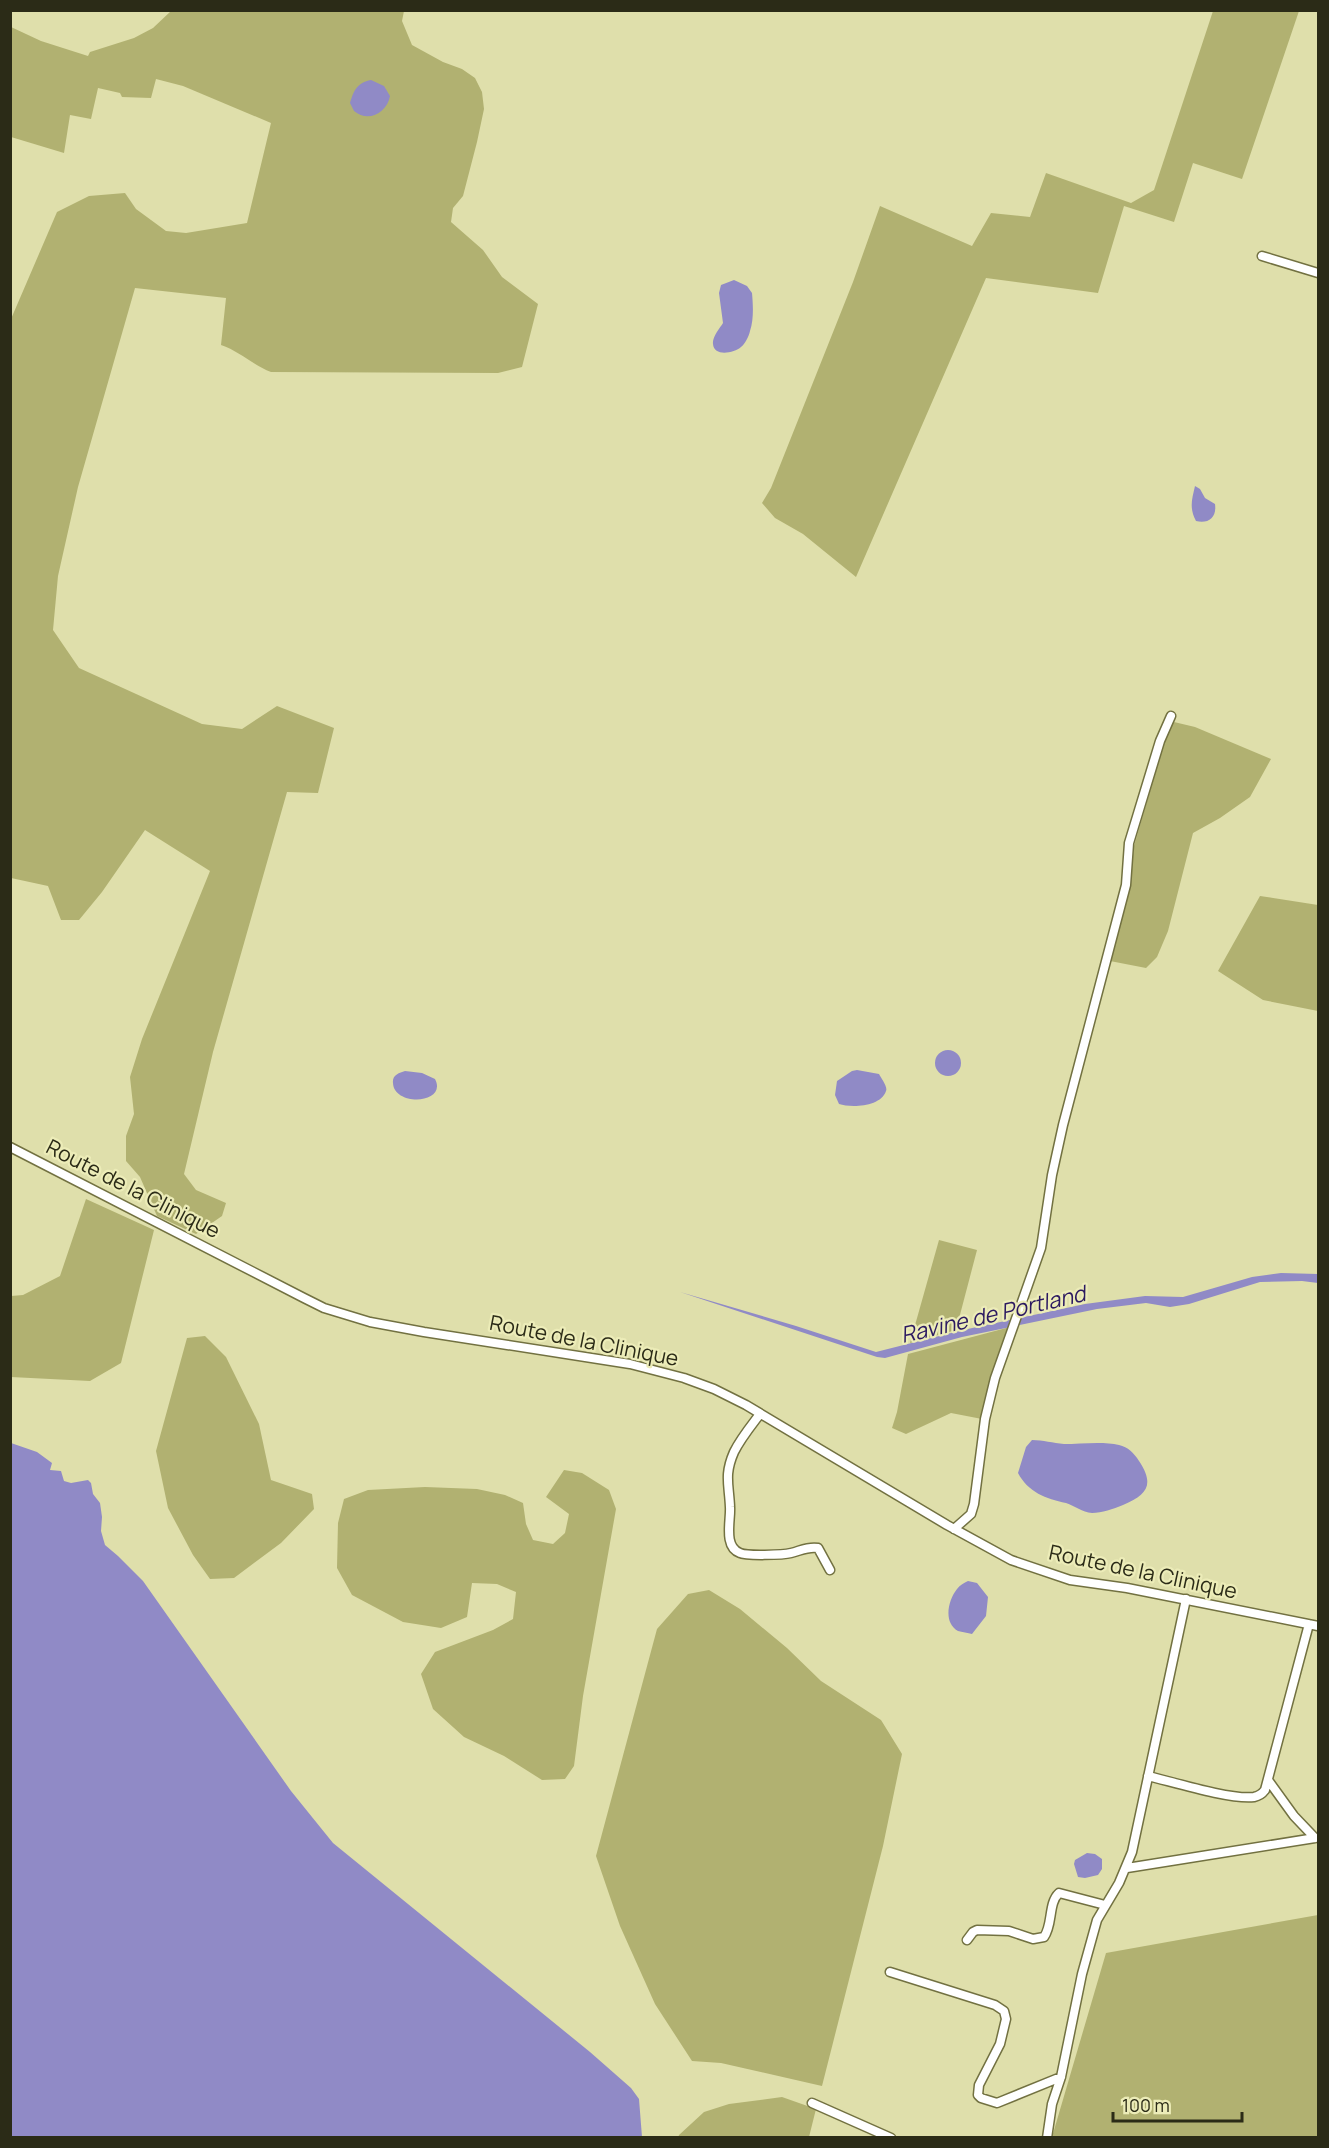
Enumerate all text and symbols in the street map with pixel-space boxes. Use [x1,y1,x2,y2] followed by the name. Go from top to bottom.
[42,1132,225,1244] street label: Route de la Clinique
[898,1277,1091,1350] water label: Ravine de Portland
[487,1308,681,1372] street label: Route de la Clinique
[1047,1537,1240,1605] street label: Route de la Clinique
[1113,2085,1242,2123] scale bar
[1122,2093,1170,2117] text: 100 m

